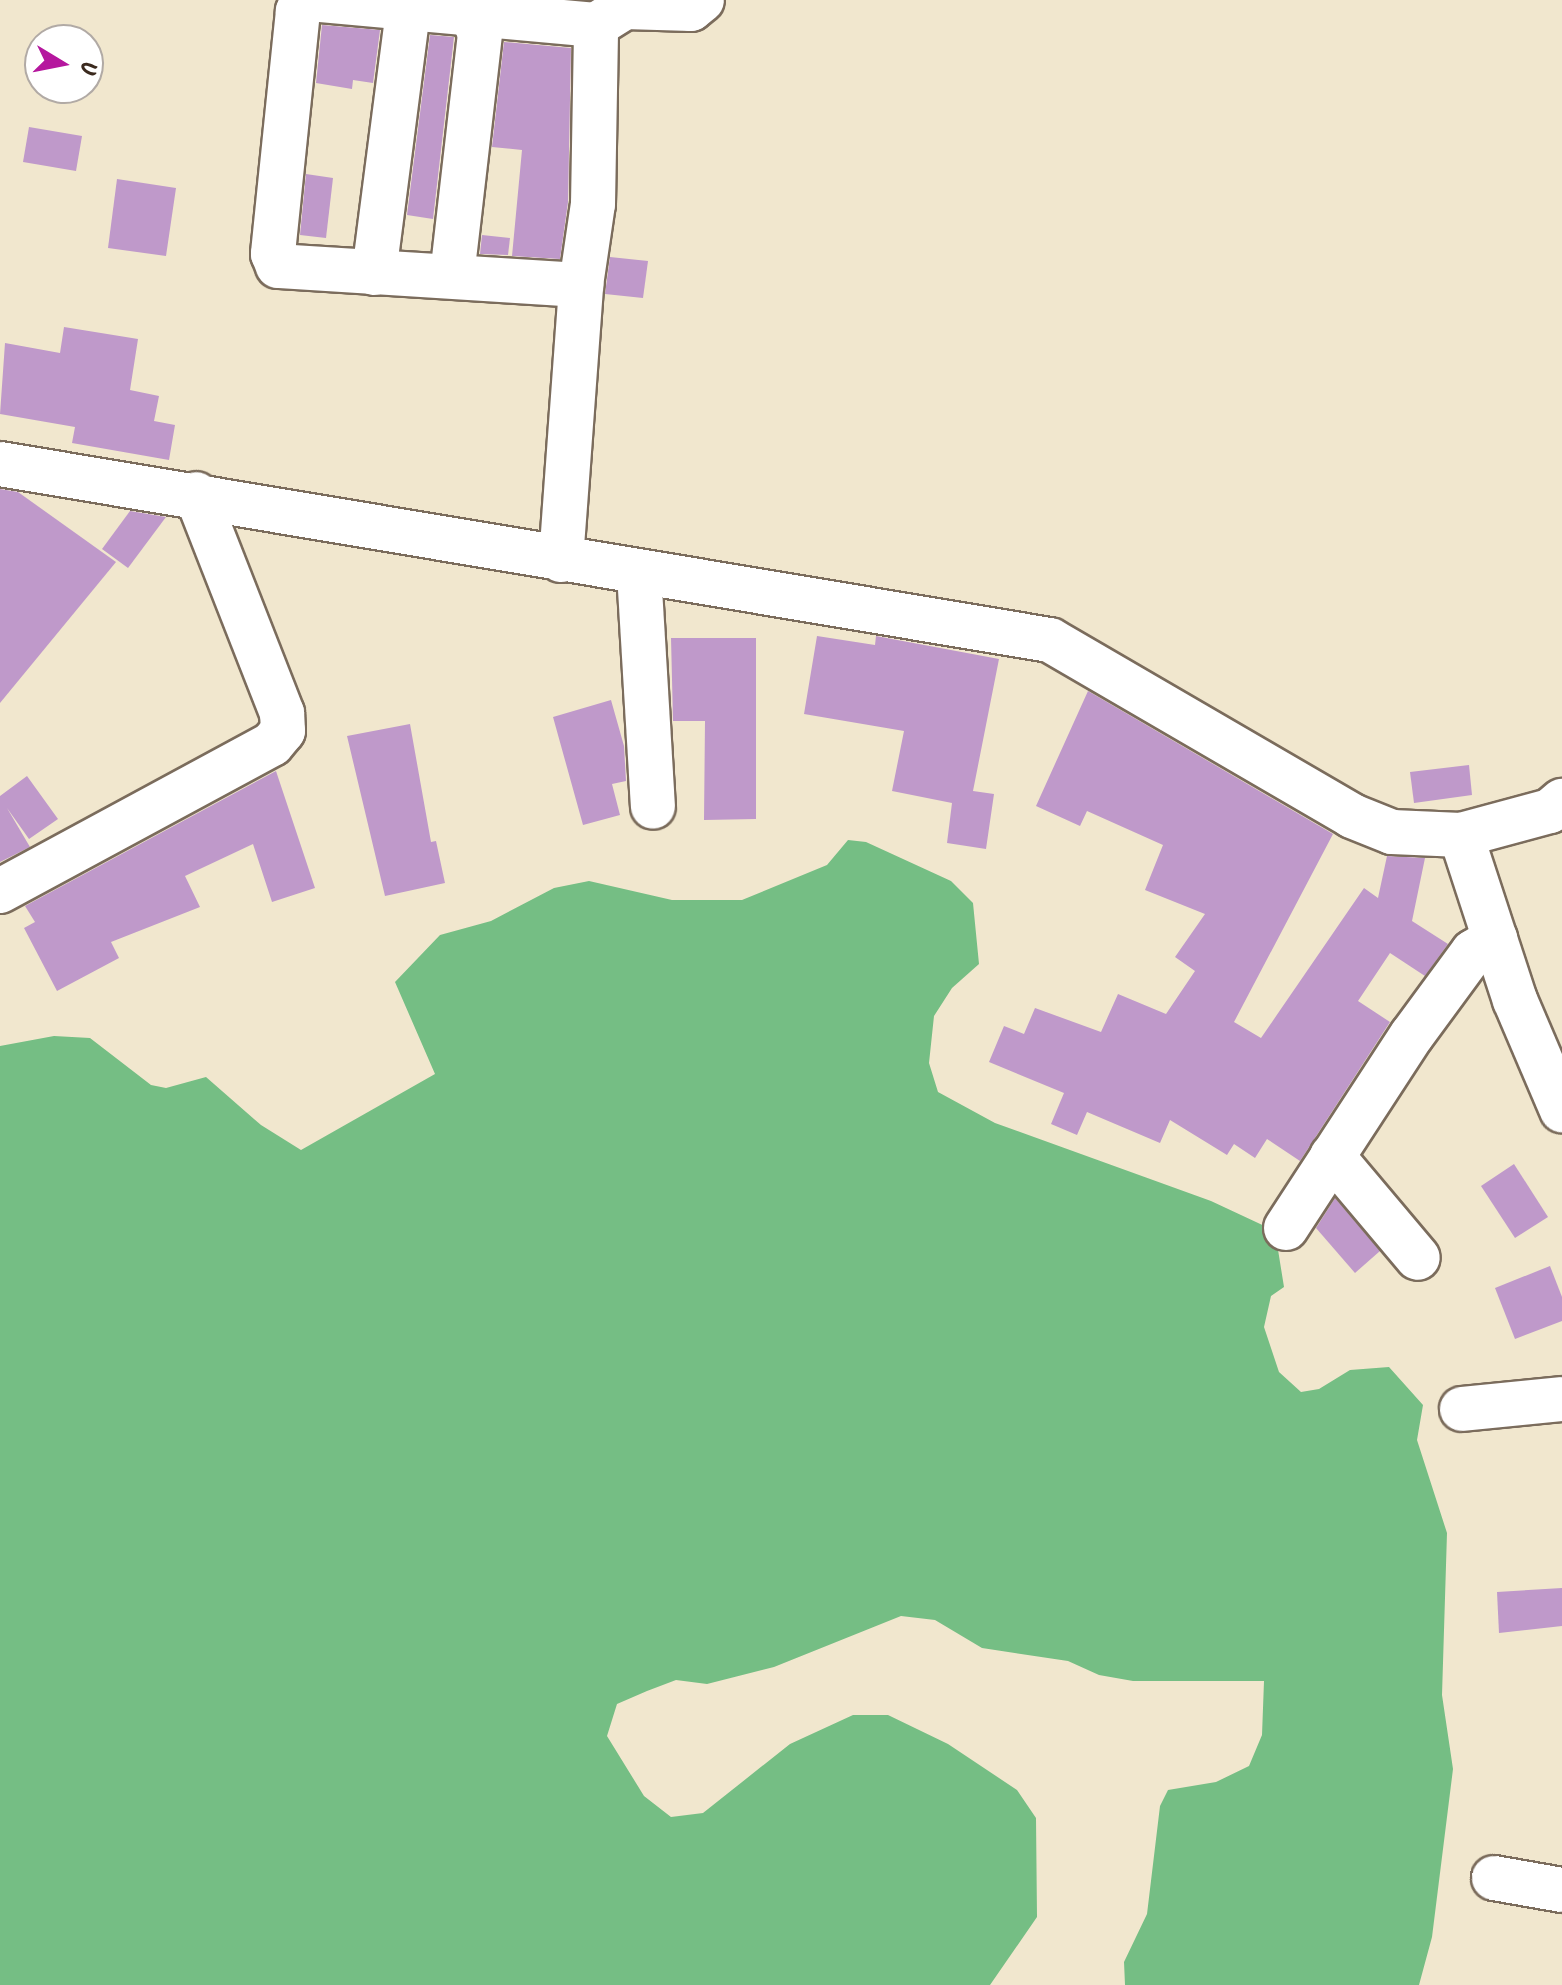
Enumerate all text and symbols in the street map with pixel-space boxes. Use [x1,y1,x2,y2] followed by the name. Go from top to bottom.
[24,24,104,104] north arrow
[68,58,105,77] text: U

